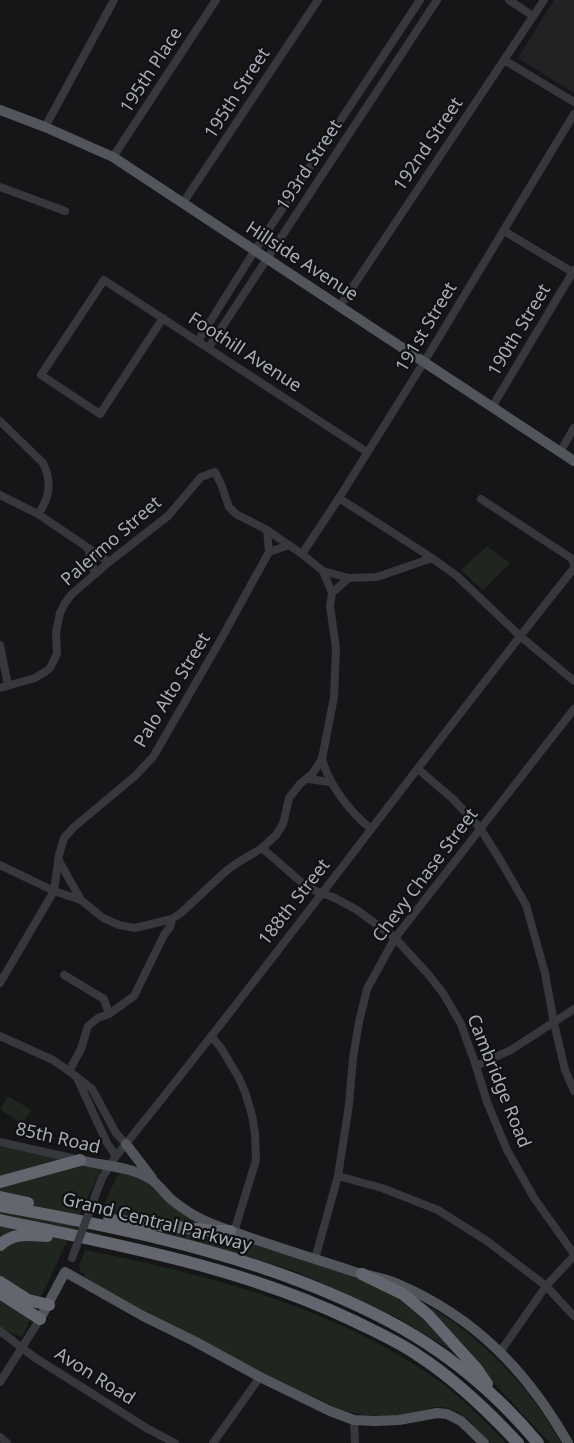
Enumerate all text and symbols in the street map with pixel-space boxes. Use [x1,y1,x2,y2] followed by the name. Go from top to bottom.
[114,22,187,117] street label: 195th Place
[198,42,275,142] street label: 195th Street
[387,92,468,195] street label: 192nd Street
[270,114,347,215] street label: 193rd Street
[242,215,363,306] street label: Hillside Avenue
[389,277,462,376] street label: 191st Street
[481,279,555,380] street label: 190th Street
[184,306,307,397] street label: Foothill Avenue
[55,490,166,591] street label: Palermo Street
[127,627,215,751] street label: Palo Alto Street
[366,802,483,946] street label: Chevy Chase Street
[252,853,335,950] street label: 188th Street
[462,1010,538,1151] street label: Cambridge Road
[14,1116,103,1158] street label: 85th Road
[60,1186,255,1256] street label: Grand Central Parkway
[51,1341,140,1409] street label: Avon Road

